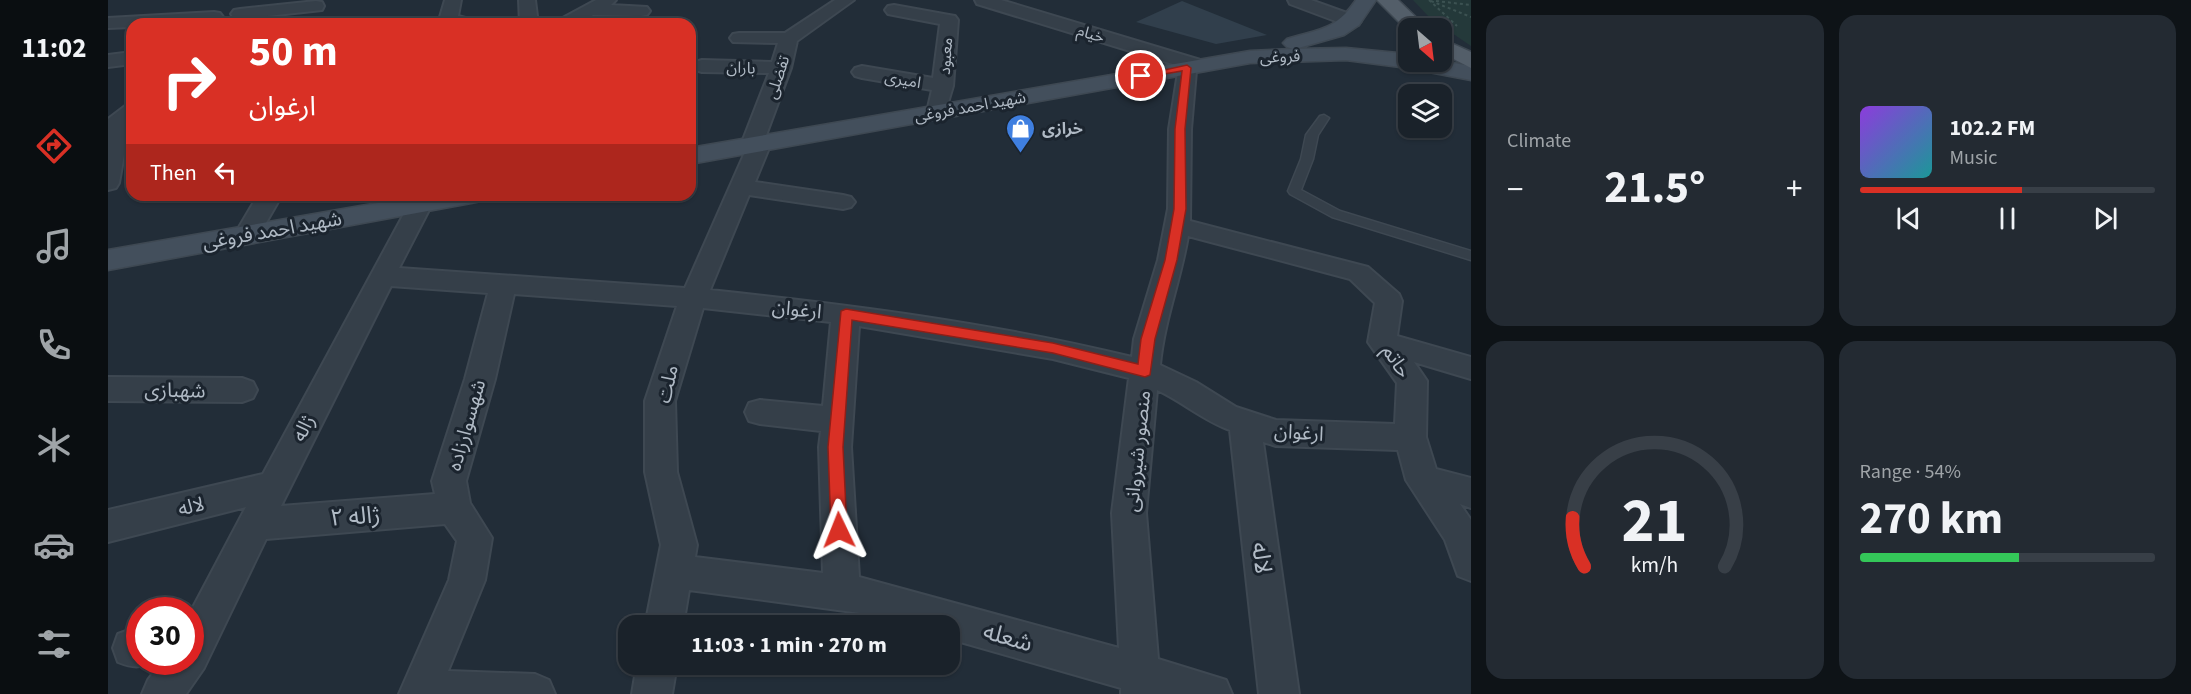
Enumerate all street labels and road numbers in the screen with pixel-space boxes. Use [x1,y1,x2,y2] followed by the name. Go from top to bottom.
[1074,19,1107,49] street label: خیام
[934,37,958,76] street label: معبود
[1259,45,1301,69] street label: فروغی
[761,52,795,102] street label: تفضلی
[726,56,756,80] street label: باران
[883,66,923,94] street label: امیری
[913,86,1028,128] street label: شهید احمد فروغی
[200,205,344,257] street label: شهید احمد فروغی
[771,293,823,327] street label: ارغوان
[1375,339,1417,384] street label: حاتم
[650,362,686,406] street label: ملت
[144,376,206,406] street label: شهبازی
[441,376,493,474] street label: شهسوارزاده
[1118,389,1158,513] street label: منصور شیروانی
[285,410,322,447] street label: ژاله
[1273,417,1325,449] street label: ارغوان
[175,490,207,524] street label: لاله
[329,497,381,536] street label: ژاله ۲
[1242,540,1281,576] street label: لاله
[979,614,1037,661] street label: شعله

